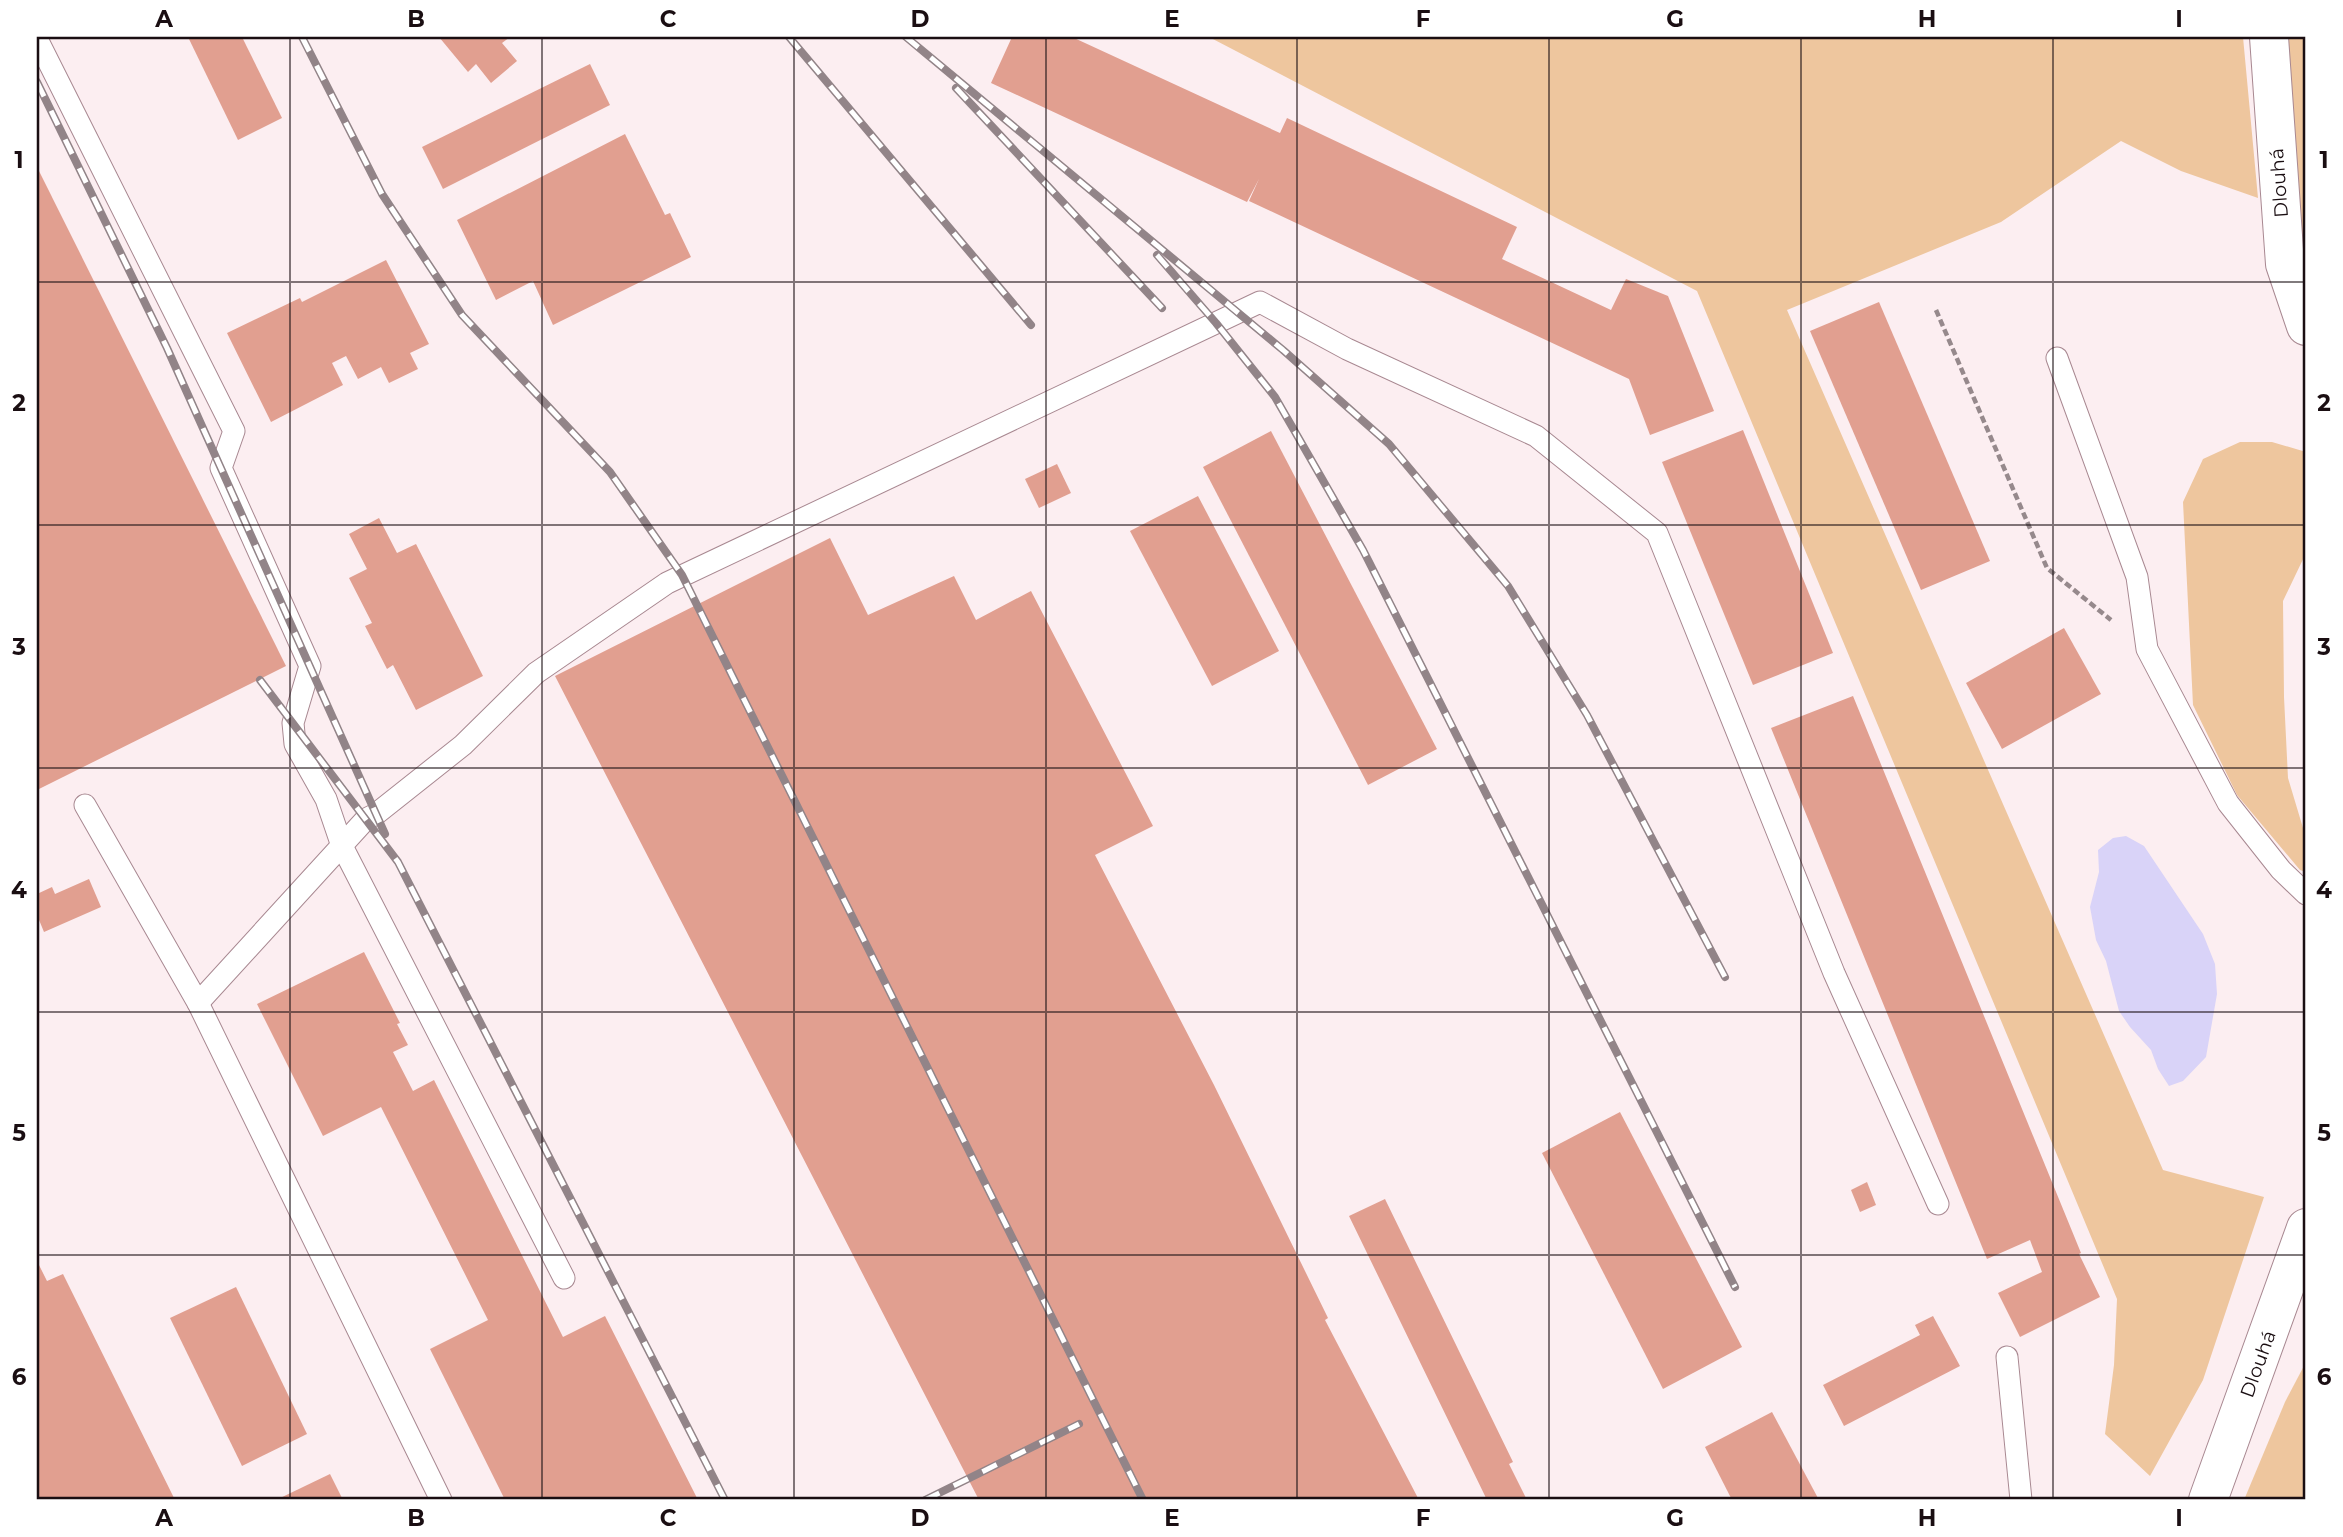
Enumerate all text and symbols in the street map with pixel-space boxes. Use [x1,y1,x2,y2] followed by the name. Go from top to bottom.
[154,5,173,33] text: A
[407,5,425,33] text: B
[660,5,677,33] text: C
[911,5,930,33] text: D
[1164,5,1180,33] text: E
[1416,5,1431,33] text: F
[1666,5,1684,33] text: G
[1918,5,1936,33] text: H
[2175,5,2183,33] text: I
[14,146,24,174] text: 1
[2319,146,2329,174] text: 1
[2265,148,2293,218] street label: Dlouhá
[12,389,26,417] text: 2
[2317,389,2331,417] text: 2
[11,633,26,661] text: 3
[2316,633,2331,661] text: 3
[11,876,27,904] text: 4
[2316,876,2332,904] text: 4
[12,1119,26,1147] text: 5
[2317,1119,2331,1147] text: 5
[2235,1327,2281,1401] street label: Dlouhá
[12,1363,27,1391] text: 6
[2317,1363,2332,1391] text: 6
[154,1504,173,1532] text: A
[407,1504,425,1532] text: B
[660,1504,677,1532] text: C
[911,1504,930,1532] text: D
[1164,1504,1180,1532] text: E
[1416,1504,1431,1532] text: F
[1666,1504,1684,1532] text: G
[1918,1504,1936,1532] text: H
[2175,1504,2183,1532] text: I

